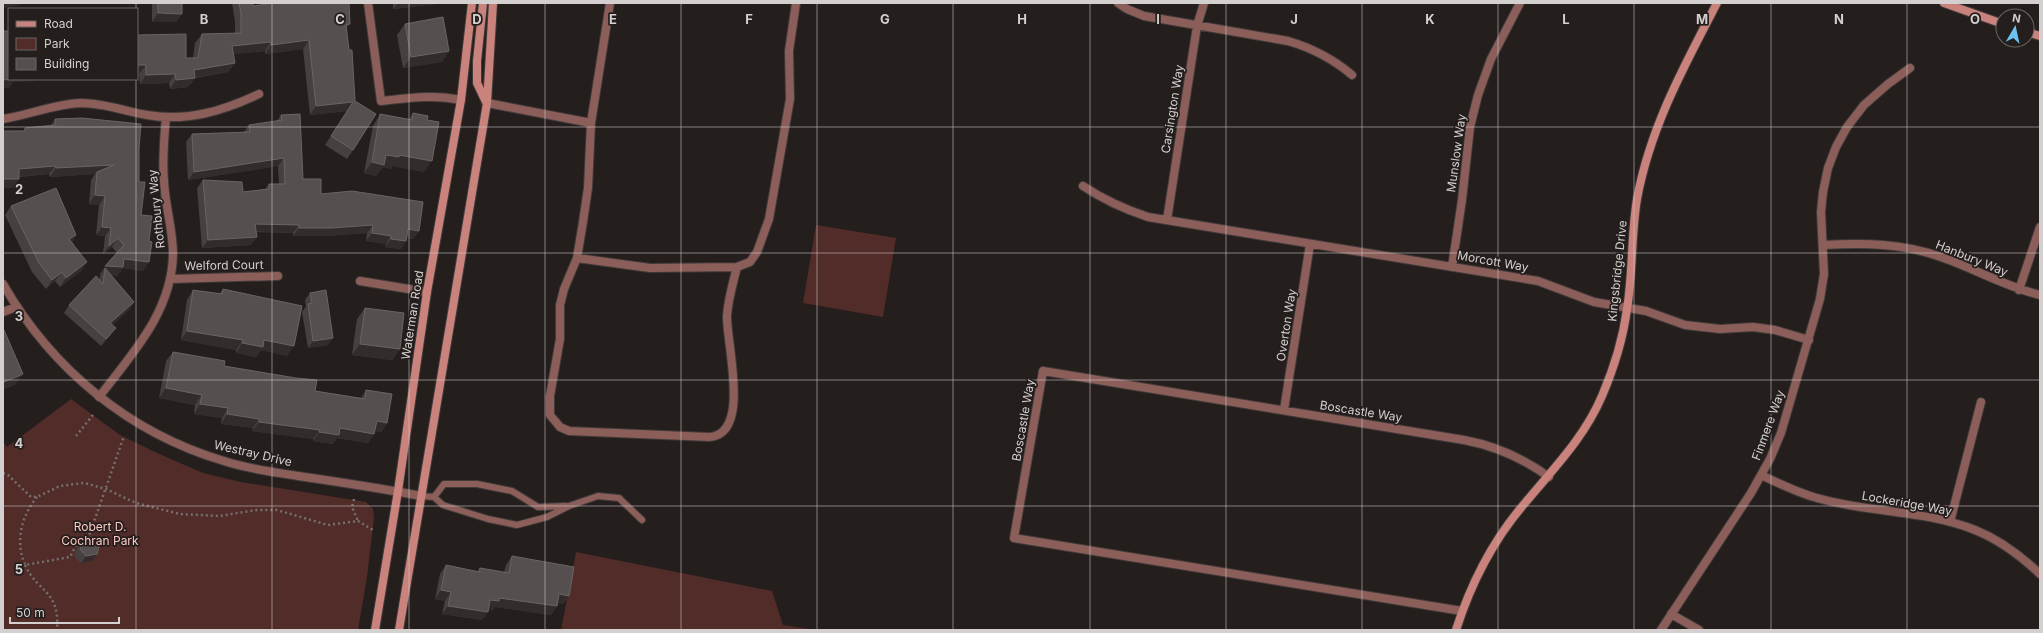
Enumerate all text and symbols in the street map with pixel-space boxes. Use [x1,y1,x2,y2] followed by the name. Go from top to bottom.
[8,8,138,80] legend
[1995,8,2035,48] north arrow
[200,11,209,27] text: B
[335,11,345,27] text: C
[472,11,482,27] text: D
[609,11,617,27] text: E
[745,11,753,27] text: F
[880,11,890,27] text: G
[1017,11,1027,27] text: H
[1156,11,1160,27] text: I
[1290,11,1298,27] text: J
[1425,11,1435,27] text: K
[1562,11,1570,27] text: L
[1696,11,1708,27] text: M
[1834,11,1844,27] text: N
[1970,11,1980,27] text: O
[2011,11,2022,26] text: N
[44,16,73,31] text: Road
[44,36,70,51] text: Park
[44,56,89,71] text: Building
[1158,63,1186,154] street label: Carsington Way
[1443,113,1469,193] street label: Munslow Way
[144,168,168,249] street label: Rothbury Way
[15,181,23,197] text: 2
[1604,220,1630,322] street label: Kingsbridge Drive
[1934,237,2011,279] street label: Hanbury Way
[1456,247,1530,275] street label: Morcott Way
[184,257,264,273] street label: Welford Court
[398,269,426,361] street label: Waterman Road
[1273,287,1299,362] street label: Overton Way
[15,308,23,324] text: 3
[1008,378,1038,462] street label: Boscastle Way
[1748,388,1788,462] street label: Finmere Way
[1319,397,1403,425] street label: Boscastle Way
[15,435,24,451] text: 4
[213,437,293,469] street label: Westray Drive
[1861,488,1954,518] street label: Lockeridge Way
[61,519,139,548] park label: Robert D. Cochran Park
[15,561,23,577] text: 5
[10,599,119,625] scale bar
[16,605,45,620] text: 50 m

